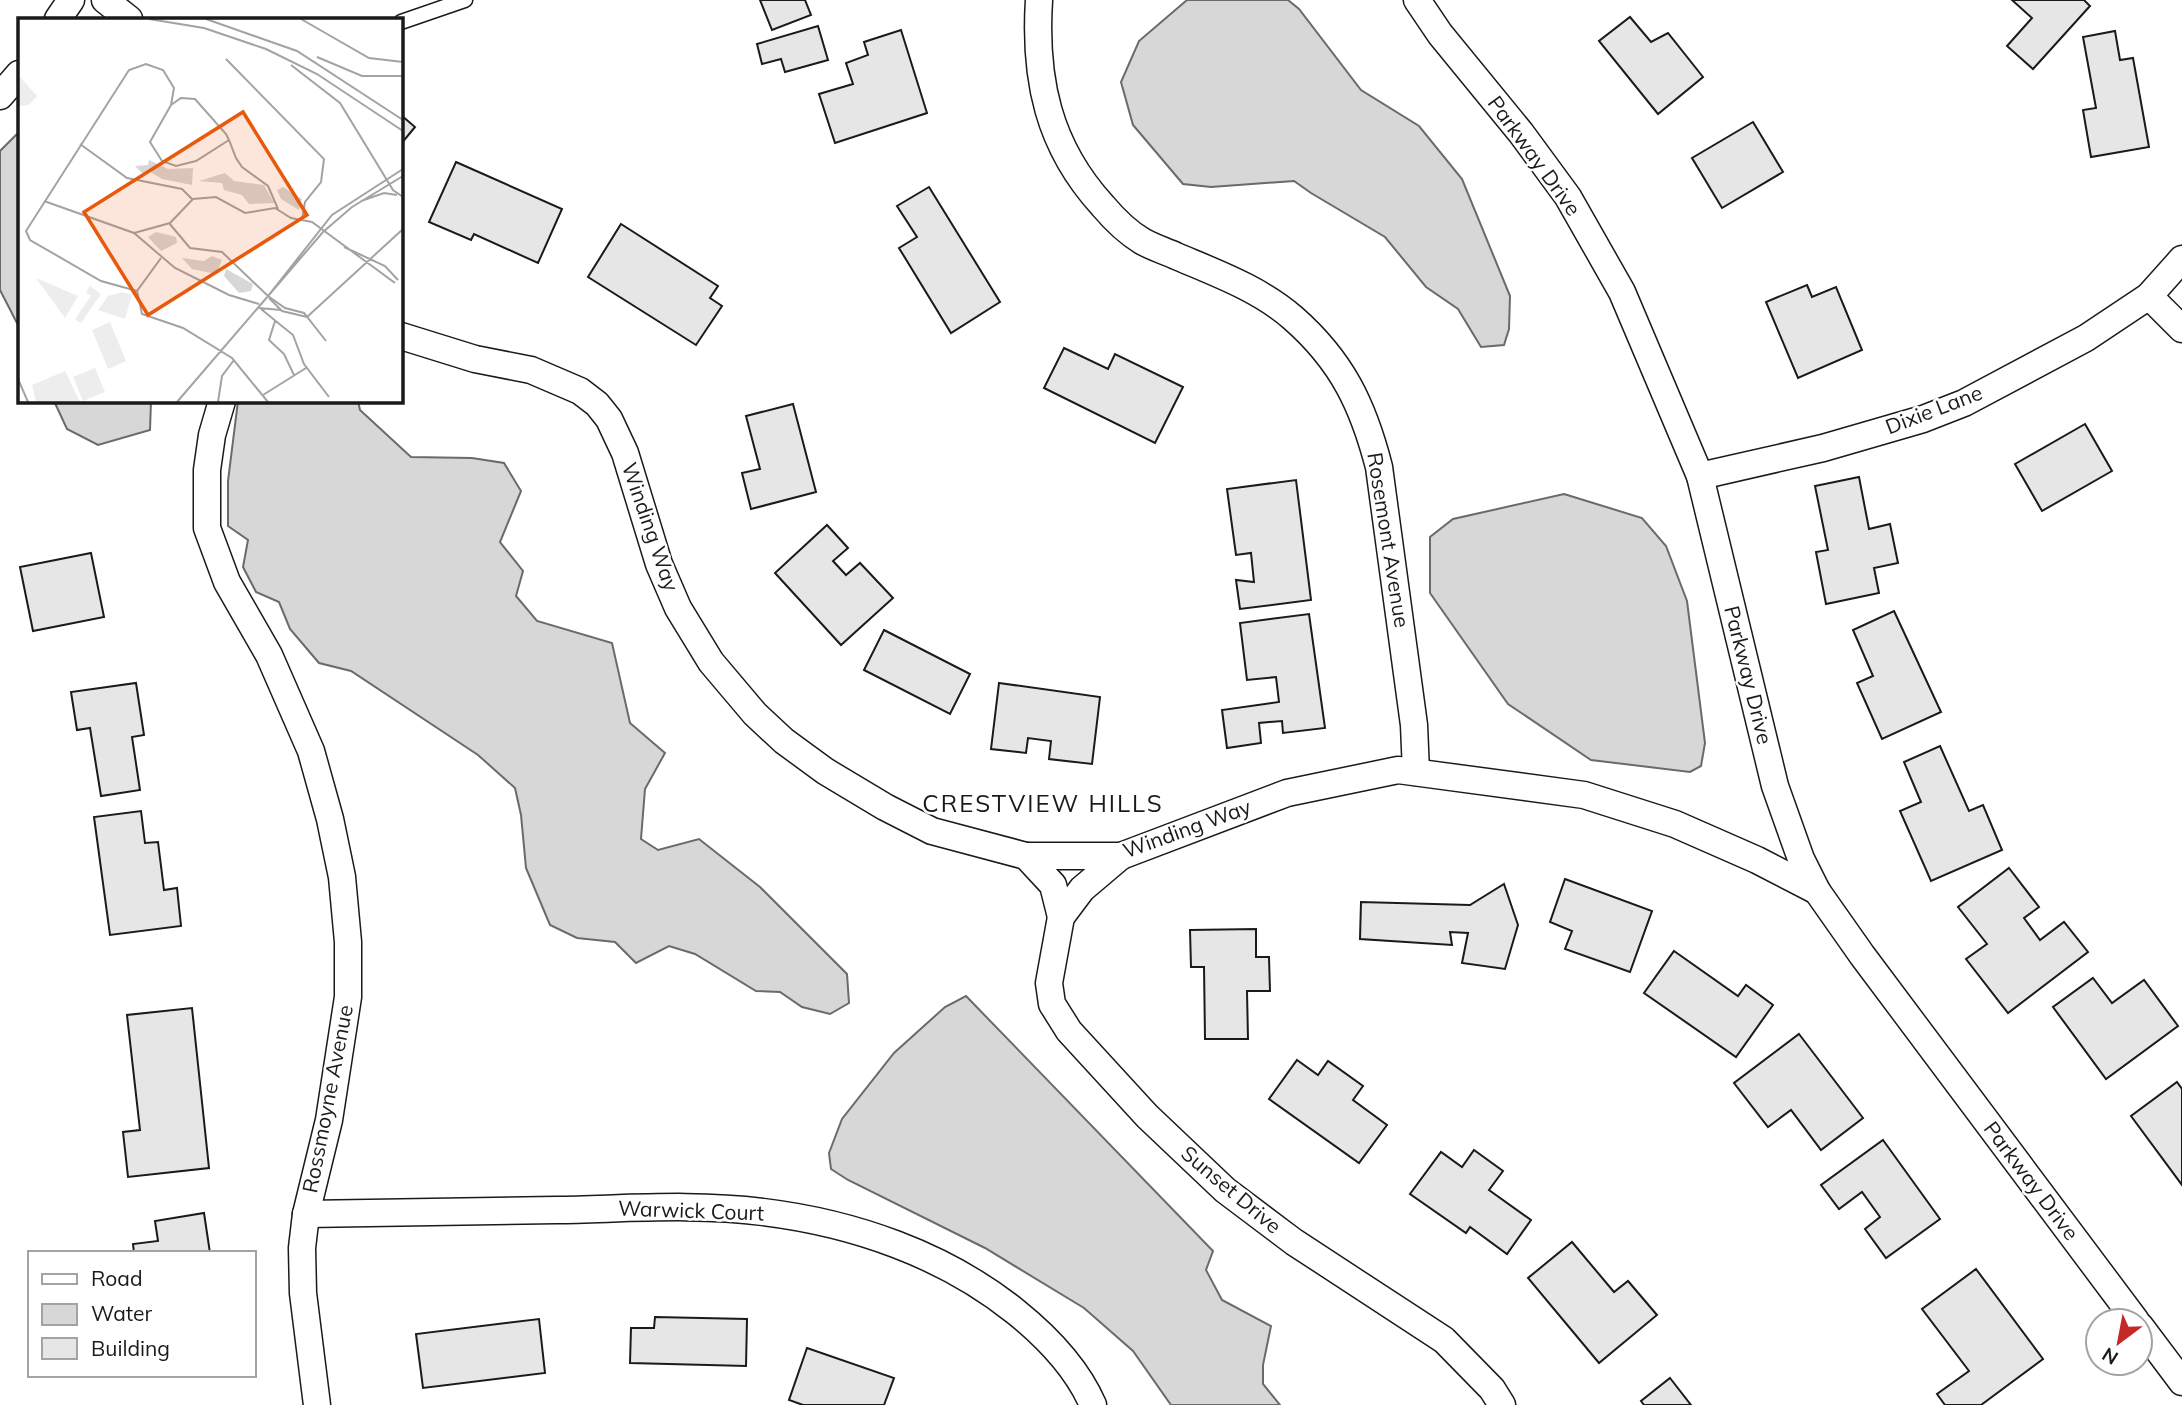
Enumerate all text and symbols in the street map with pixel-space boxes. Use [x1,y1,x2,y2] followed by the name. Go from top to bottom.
[18,18,402,402] inset map
[1483,90,1587,220] street label: Parkway Drive
[1882,379,1986,439] street label: Dixie Lane
[1362,450,1416,629] street label: Rosemont Avenue
[617,459,685,594] street label: Winding Way
[1719,603,1779,747] street label: Parkway Drive
[922,788,1164,818] district label: CRESTVIEW HILLS
[1119,793,1254,863] street label: Winding Way
[296,1003,358,1195] street label: Rossmoyne Avenue
[1979,1116,2085,1245] street label: Parkway Drive
[1176,1140,1287,1239] street label: Sunset Drive
[618,1194,765,1226] street label: Warwick Court
[28,1251,256,1377] legend
[91,1265,142,1291] text: Road
[91,1300,152,1326] text: Water
[2084,1307,2154,1377] north arrow
[91,1335,170,1361] text: Building
[2098,1342,2122,1370] text: N

